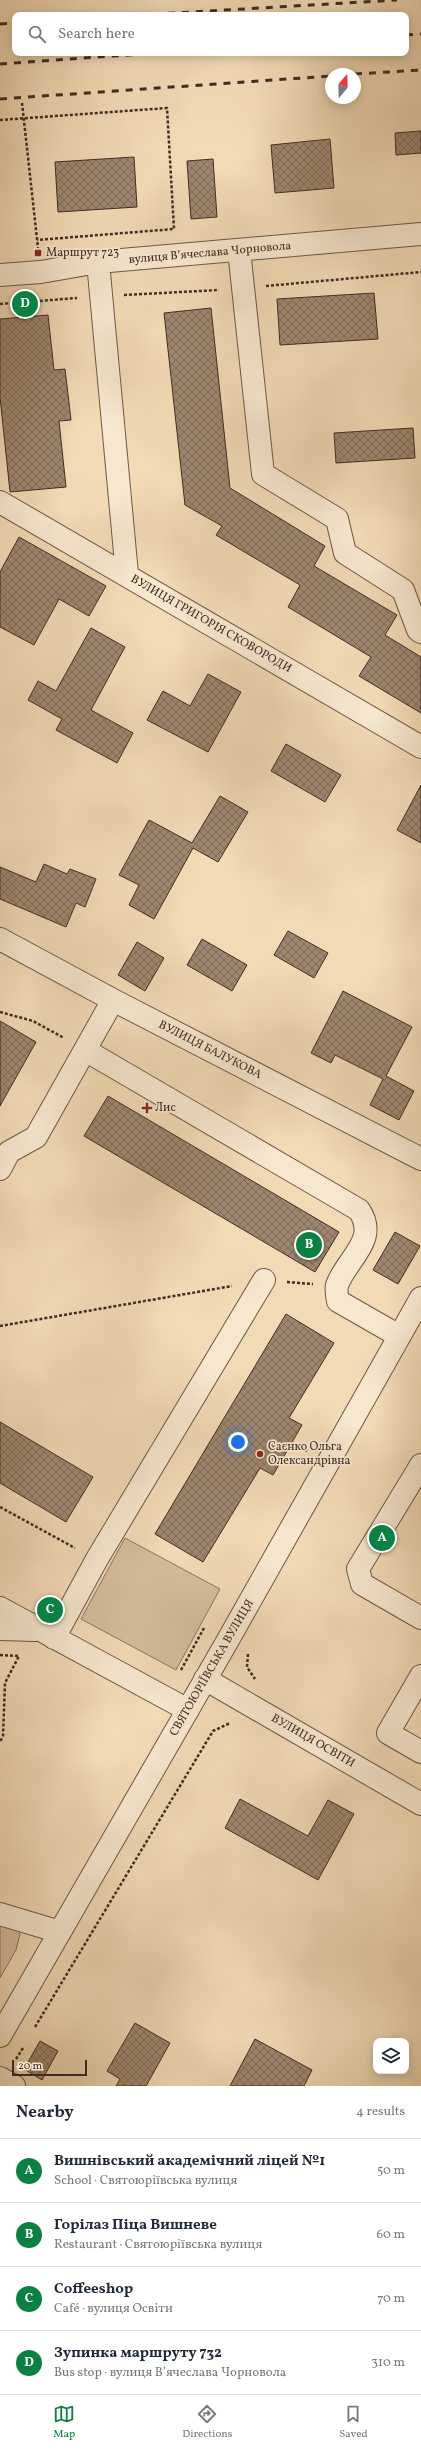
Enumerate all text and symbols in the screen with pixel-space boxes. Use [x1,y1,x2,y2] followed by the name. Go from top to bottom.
[12,12,409,56] search box
[26,23,48,45] icon: search
[58,24,135,45] text: Search here
[325,68,361,104] north arrow
[128,238,292,268] street label: вулиця Вʼячеслава Чорновола
[46,245,119,261] place label: Маршрут 723
[33,248,43,258] marker: Маршрут 723
[12,289,38,319] pin: D
[127,571,295,677] street label: ВУЛИЦЯ ГРИГОРІЯ СКОВОРОДИ
[156,1017,265,1083] street label: ВУЛИЦЯ БАЛУКОВА
[155,1100,176,1116] place label: Лис
[142,1103,152,1113] marker: Лис
[296,1230,322,1260] pin: B
[228,1432,248,1452] your location
[268,1439,351,1469] place label: Саєнко Ольга Олександрівна
[255,1449,265,1459] marker: Саєнко Ольга Олександрівна
[369,1523,395,1553] pin: A
[37,1595,63,1625] pin: C
[165,1596,258,1739] street label: СВЯТОЮРІЇВСЬКА ВУЛИЦЯ
[268,1710,358,1772] street label: ВУЛИЦЯ ОСВІТИ
[373,2038,409,2074] map controls
[373,2038,409,2074] button: layers
[12,2058,87,2077] scale bar
[18,2059,42,2074] text: 20 m
[16,2101,74,2124] text: Nearby
[356,2103,405,2121] text: 4 results
[54,2151,325,2172] text: Вишнівський академічний ліцей №1
[24,2162,34,2180] text: A
[377,2162,405,2180] text: 50 m
[54,2172,237,2190] text: School · Святоюріївська вулиця
[54,2215,217,2236] text: Горілаз Піца Вишневе
[25,2226,33,2244] text: B
[377,2226,405,2244] text: 60 m
[54,2236,262,2254] text: Restaurant · Святоюріївська вулиця
[54,2279,133,2300] text: Coffeeshop
[25,2290,33,2308] text: C
[377,2290,405,2308] text: 70 m
[54,2300,173,2318] text: Café · вулиця Освіти
[54,2343,222,2364] text: Зупинка маршруту 732
[24,2354,34,2372] text: D
[371,2354,405,2372] text: 310 m
[54,2364,286,2382] text: Bus stop · вулиця Вʼячеслава Чорновола
[53,2403,75,2442] tab: Map
[182,2403,233,2442] tab: Directions
[339,2403,368,2442] tab: Saved

